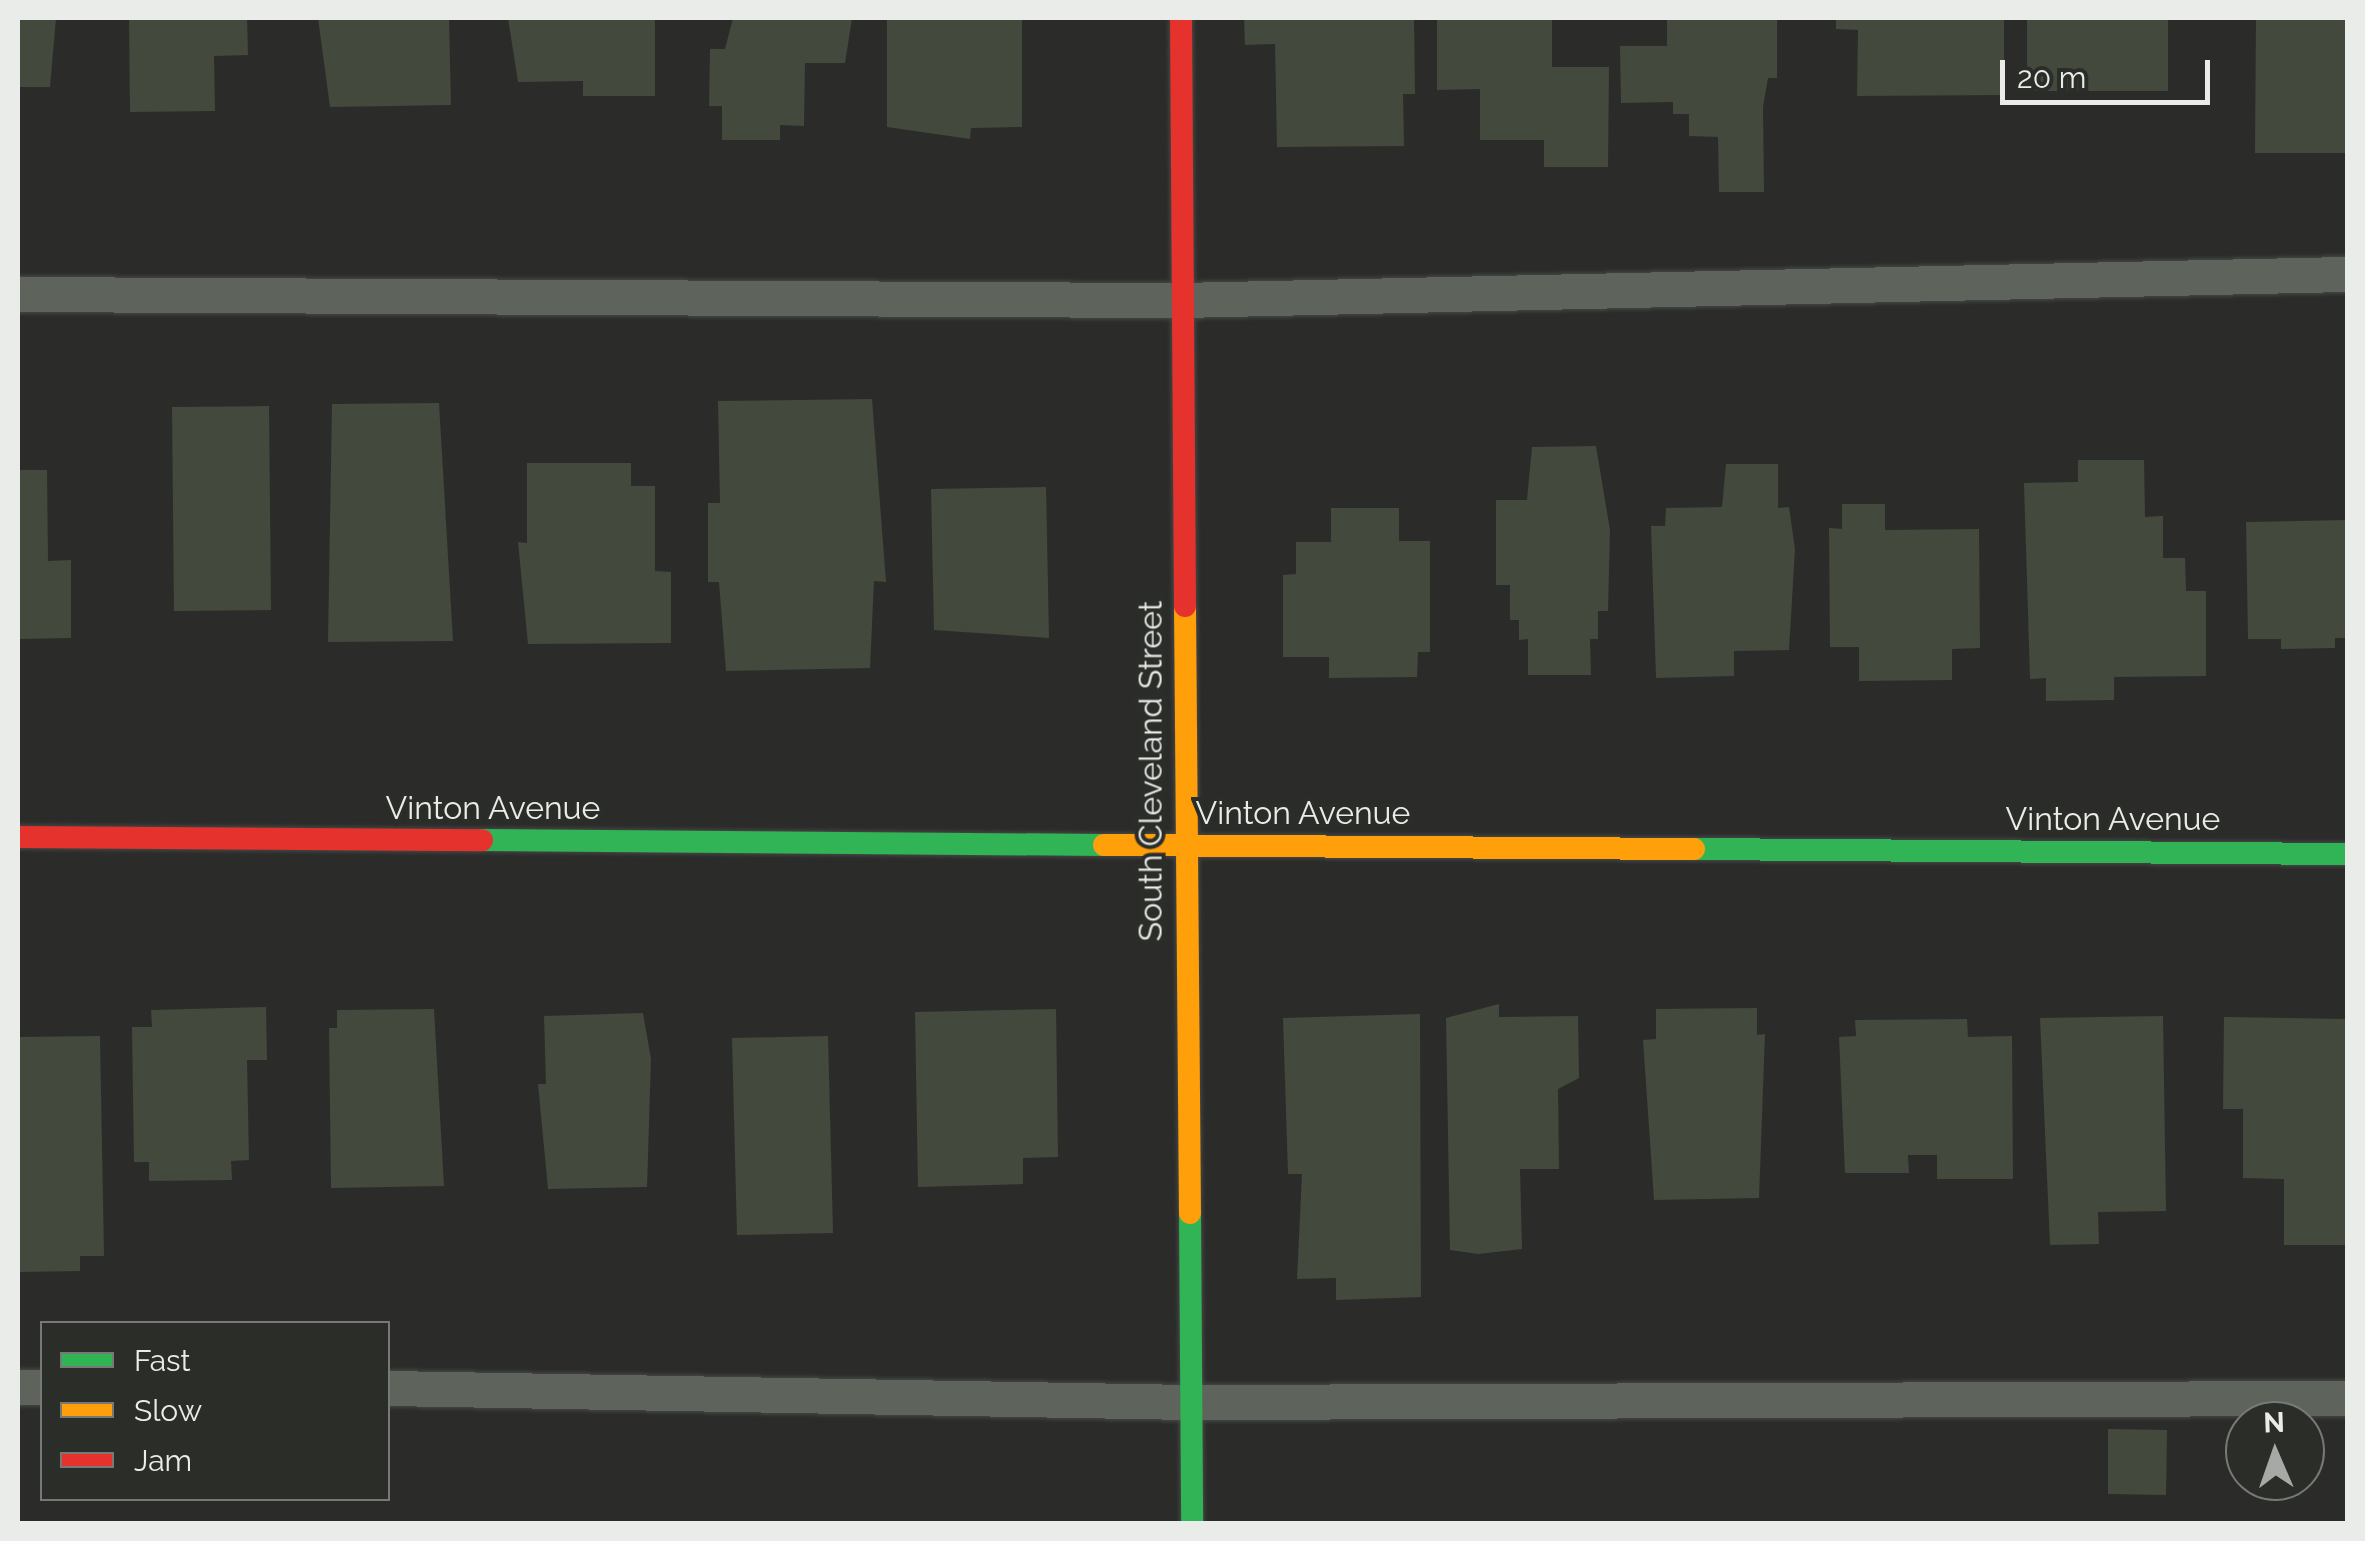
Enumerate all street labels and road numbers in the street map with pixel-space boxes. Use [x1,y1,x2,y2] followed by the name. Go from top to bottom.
[1132,601,1170,941] street label: South Cleveland Street
[385,789,601,827] street label: Vinton Avenue
[1195,794,1411,832] street label: Vinton Avenue
[2005,800,2221,838] street label: Vinton Avenue

